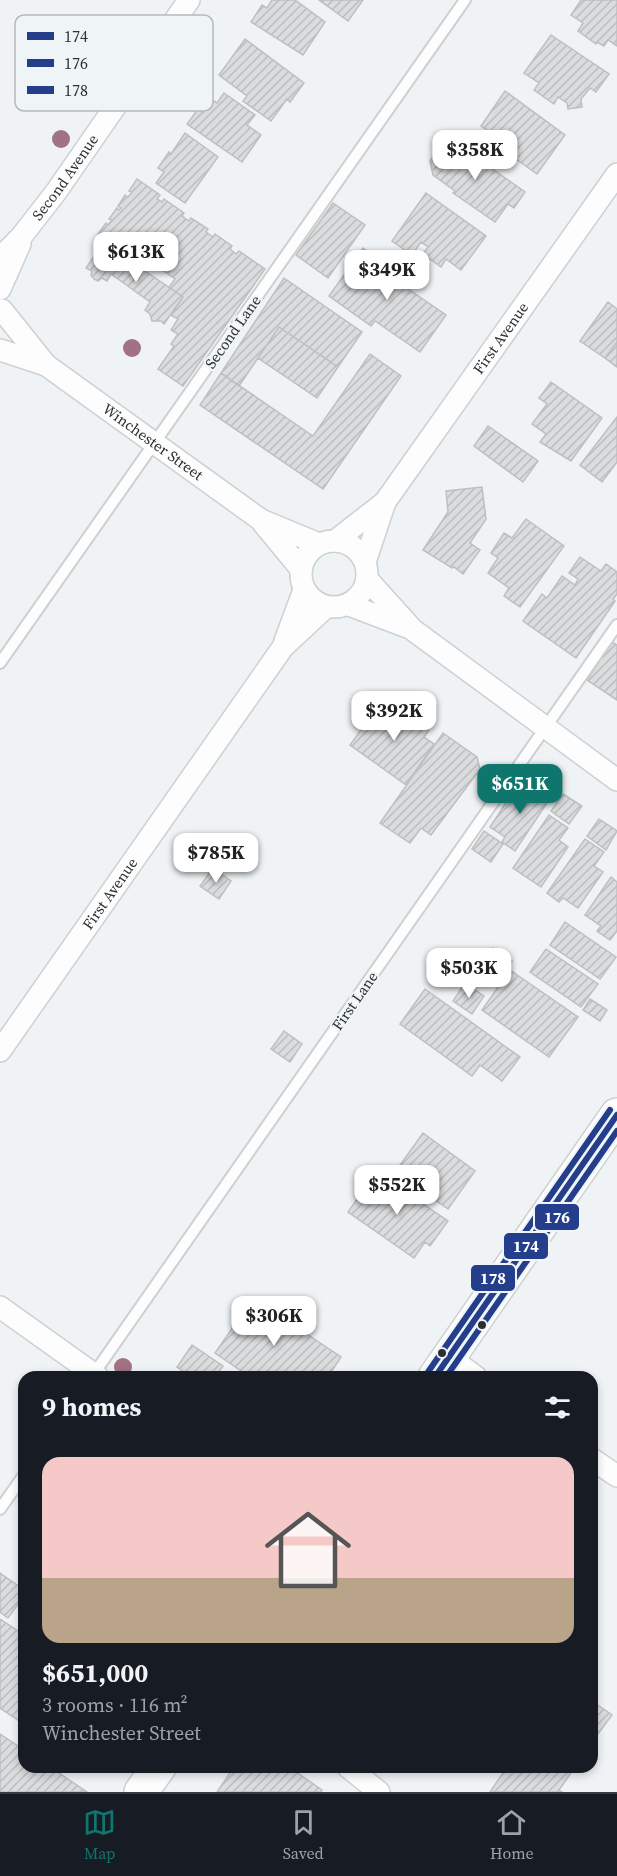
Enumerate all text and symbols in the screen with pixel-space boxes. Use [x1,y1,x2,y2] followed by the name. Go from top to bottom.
[15,15,213,111] legend
[64,25,88,47] text: 174
[64,52,88,74] text: 176
[64,79,88,101] text: 178
[27,130,103,224] street label: Second Avenue
[433,130,517,181] pin: $358K
[446,135,504,163] text: $358K
[94,232,178,283] pin: $613K
[107,237,165,265] text: $613K
[345,250,429,301] pin: $349K
[358,255,416,283] text: $349K
[200,291,266,373] street label: Second Lane
[468,298,533,378] street label: First Avenue
[98,398,208,485] street label: Winchester Street
[352,691,436,742] pin: $392K
[365,696,423,724] text: $392K
[478,764,562,815] pin: $651K
[491,769,549,797] text: $651K
[174,833,258,884] pin: $785K
[187,838,245,866] text: $785K
[77,853,142,934] street label: First Avenue
[427,948,511,999] pin: $503K
[440,953,498,981] text: $503K
[327,967,383,1034] street label: First Lane
[355,1165,439,1216] pin: $552K
[368,1170,426,1198] text: $552K
[534,1203,580,1231] line badge: 176
[544,1206,570,1228] text: 176
[503,1232,549,1260] line badge: 174
[513,1235,539,1257] text: 174
[470,1264,516,1292] line badge: 178
[480,1267,506,1289] text: 178
[232,1296,316,1347] pin: $306K
[245,1301,303,1329] text: $306K
[476,1319,488,1331] unlabelled marker
[436,1347,448,1359] unlabelled marker
[42,1389,141,1425] text: 9 homes
[541,1391,574,1424] icon: filters
[254,1496,362,1604] icon: home
[42,1655,148,1691] text: $651,000
[42,1691,188,1719] text: 3 rooms · 116 m²
[42,1719,201,1747] text: Winchester Street
[83,1806,116,1864] tab: Map
[283,1806,324,1864] tab: Saved
[490,1806,534,1864] tab: Home

